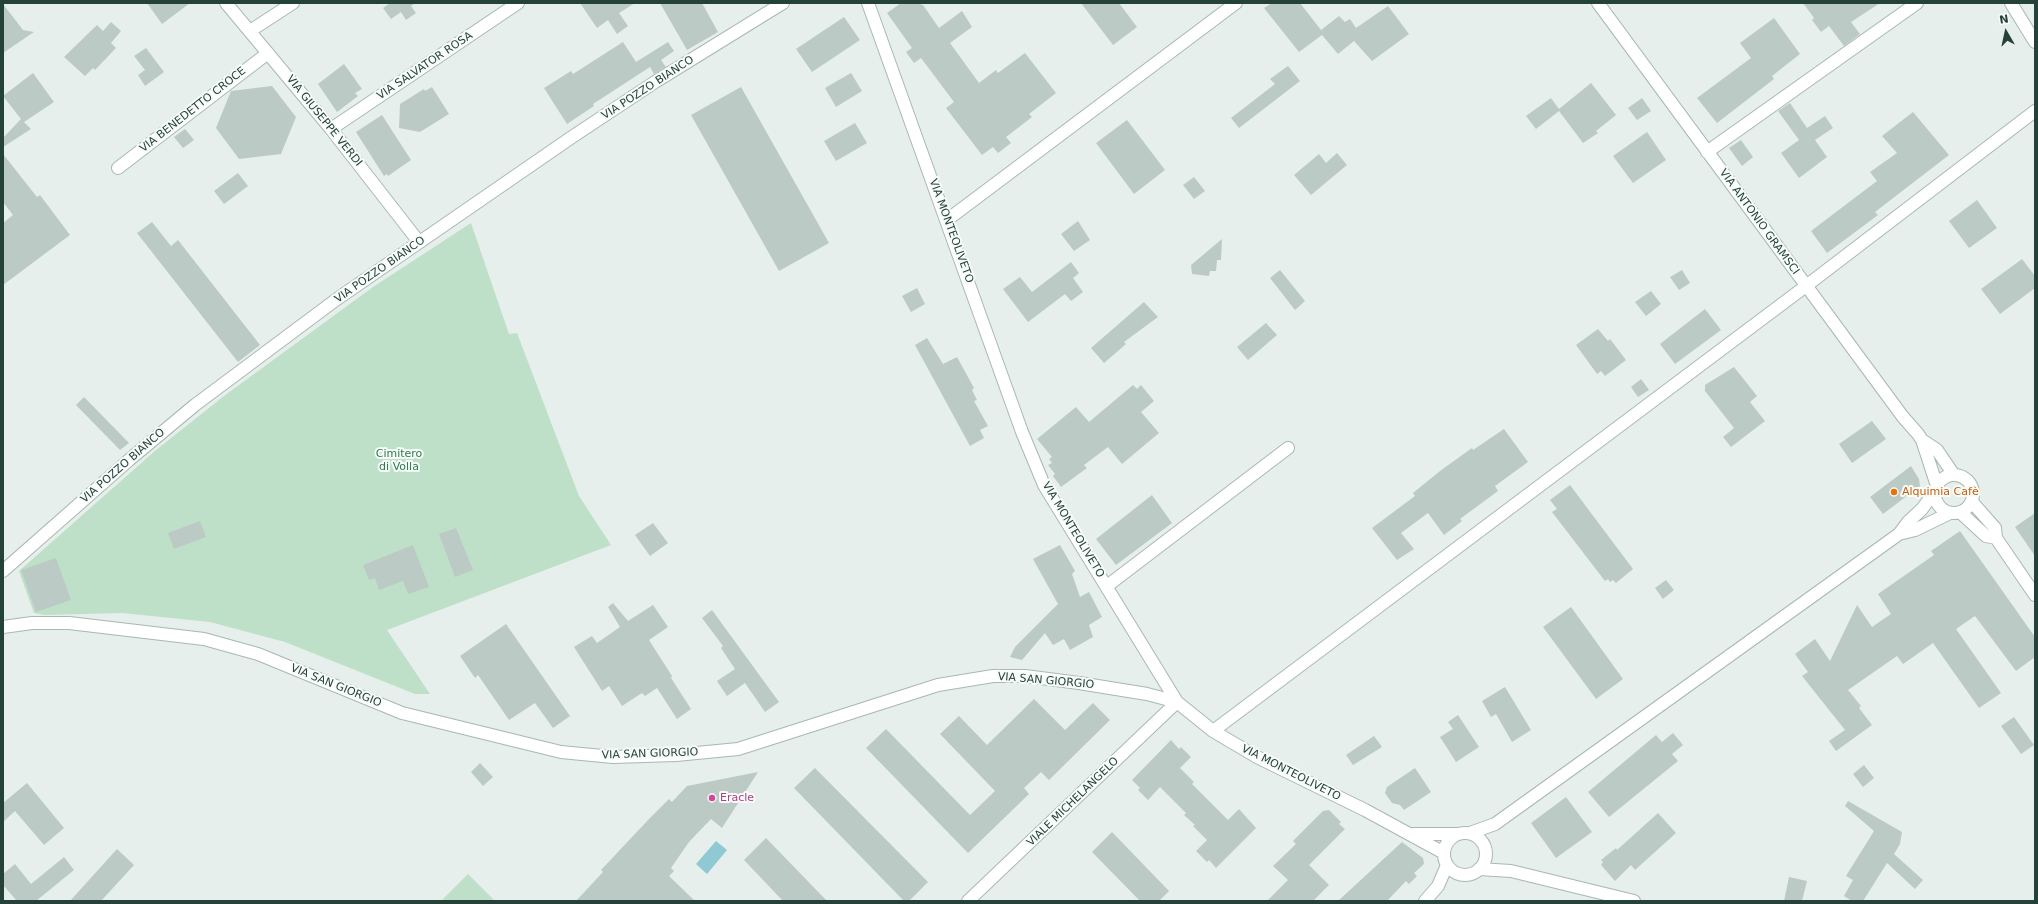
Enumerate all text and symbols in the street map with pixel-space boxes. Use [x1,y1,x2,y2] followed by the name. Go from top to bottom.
[1986,12,2026,52] north arrow
[1998,13,2010,27] text: N
[375,29,475,103] street label: VIA SALVATOR ROSA
[599,53,697,123] street label: VIA POZZO BIANCO
[137,65,249,155] street label: VIA BENEDETTO CROCE
[283,73,365,169] street label: VIA GIUSEPPE VERDI
[1716,167,1802,277] street label: VIA ANTONIO GRAMSCI
[926,177,976,285] street label: VIA MONTEOLIVETO
[332,234,428,306] street label: VIA POZZO BIANCO
[78,426,168,506] street label: VIA POZZO BIANCO
[376,447,422,473] park label: Cimitero di Volla
[1039,480,1107,580] street label: VIA MONTEOLIVETO
[1902,485,1979,499] place label: Alquimia Cafè
[1889,487,1899,497] marker: Alquimia Cafè
[289,662,383,710] street label: VIA SAN GIORGIO
[997,670,1095,692] street label: VIA SAN GIORGIO
[1239,742,1343,804] street label: VIA MONTEOLIVETO
[601,746,699,762] street label: VIA SAN GIORGIO
[1024,755,1122,849] street label: VIALE MICHELANGELO
[720,791,754,805] place label: Eracle
[707,793,717,803] marker: Eracle

